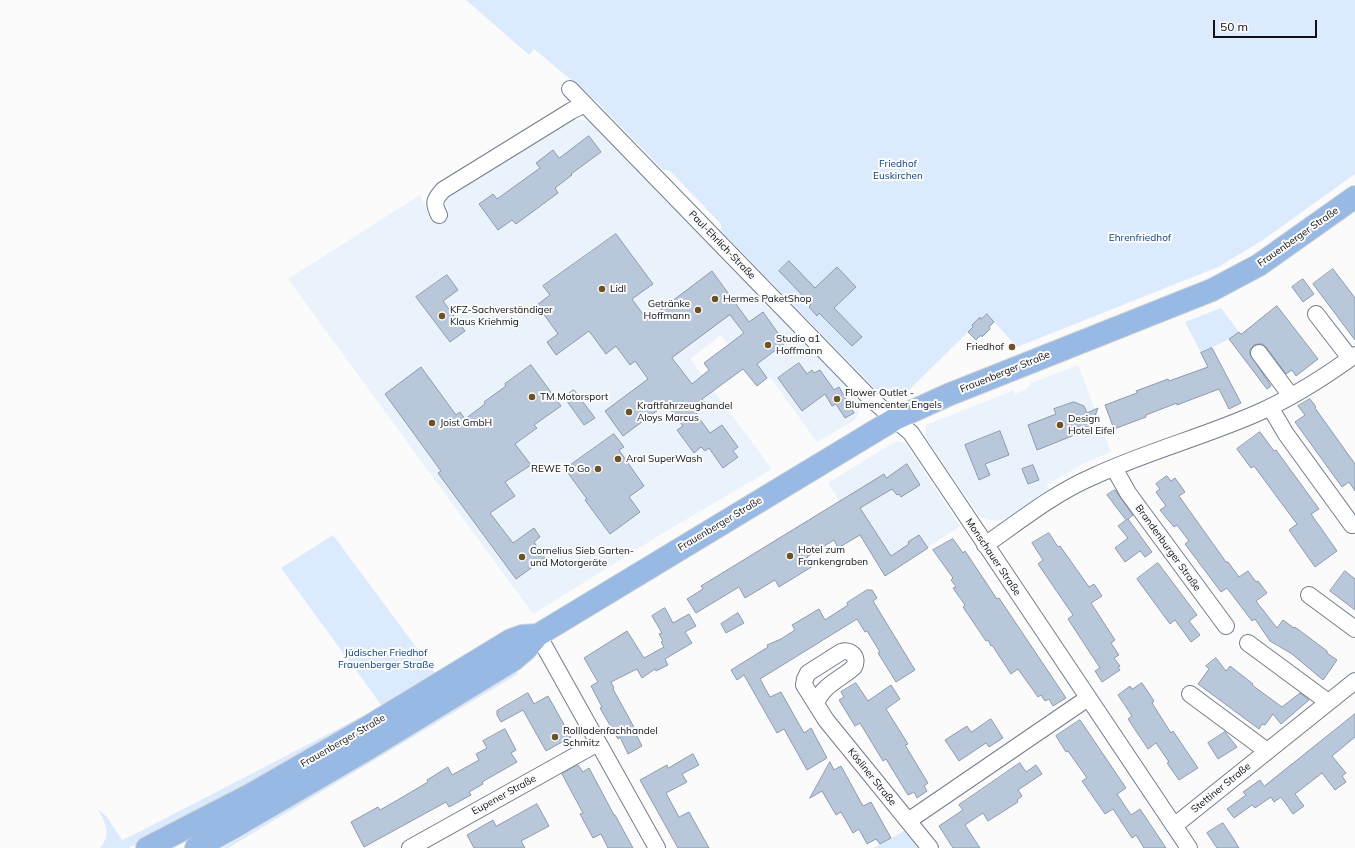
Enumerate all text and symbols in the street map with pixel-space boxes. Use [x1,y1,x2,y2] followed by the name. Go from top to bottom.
[1215,12,1319,38] scale bar
[1220,19,1248,34] text: 50 m
[873,158,923,182] park label: Friedhof Euskirchen
[1255,205,1341,269] street label: Frauenberger Straße
[686,208,758,282] street label: Paul-Ehrlich-Straße
[1109,232,1171,244] park label: Ehrenfriedhof
[610,283,626,295] place label: Lidl
[597,284,607,294] marker: Lidl
[723,293,812,305] place label: Hermes PaketShop
[710,294,720,304] marker: Hermes PaketShop
[644,298,690,322] place label: Getränke Hoffmann
[450,304,553,328] place label: KFZ-Sachverständiger Klaus Kriehmig
[693,305,703,315] marker: Getränke Hoffmann
[437,311,447,321] marker: KFZ-Sachverständiger Klaus Kriehmig
[776,333,822,356] place label: Studio a1 Hoffmann
[763,340,773,350] marker: Studio a1 Hoffmann
[966,341,1004,353] place label: Friedhof
[1007,342,1017,352] marker: Friedhof
[958,348,1052,396] street label: Frauenberger Straße
[845,387,942,410] place label: Flower Outlet - Blumencenter Engels
[540,391,608,403] place label: TM Motorsport
[527,392,537,402] marker: TM Motorsport
[832,394,842,404] marker: Flower Outlet - Blumencenter Engels
[637,400,732,424] place label: Kraftfahrzeughandel Aloys Marcus
[624,407,634,417] marker: Kraftfahrzeughandel Aloys Marcus
[1068,413,1115,436] place label: Design Hotel Eifel
[440,417,492,429] place label: Joist GmbH
[427,418,437,428] marker: Joist GmbH
[1055,420,1065,430] marker: Design Hotel Eifel
[626,453,702,465] place label: Aral SuperWash
[613,454,623,464] marker: Aral SuperWash
[531,463,590,475] place label: REWE To Go
[593,464,603,474] marker: REWE To Go
[676,494,764,554] street label: Frauenberger Straße
[1133,503,1203,593] street label: Brandenburger Straße
[963,516,1023,598] street label: Monschauer Straße
[798,544,868,568] place label: Hotel zum Frankengraben
[530,545,634,568] place label: Cornelius Sieb Garten- und Motorgeräte
[785,551,795,561] marker: Hotel zum Frankengraben
[517,552,527,562] marker: Cornelius Sieb Garten- und Motorgeräte
[338,647,434,670] park label: Jüdischer Friedhof Frauenberger Straße
[298,712,388,770] street label: Frauenberger Straße
[563,725,658,748] place label: Rollladenfachhandel Schmitz
[550,732,560,742] marker: Rollladenfachhandel Schmitz
[845,746,899,808] street label: Kösliner Straße
[1189,760,1253,816] street label: Stettiner Straße
[470,772,538,818] street label: Eupener Straße

